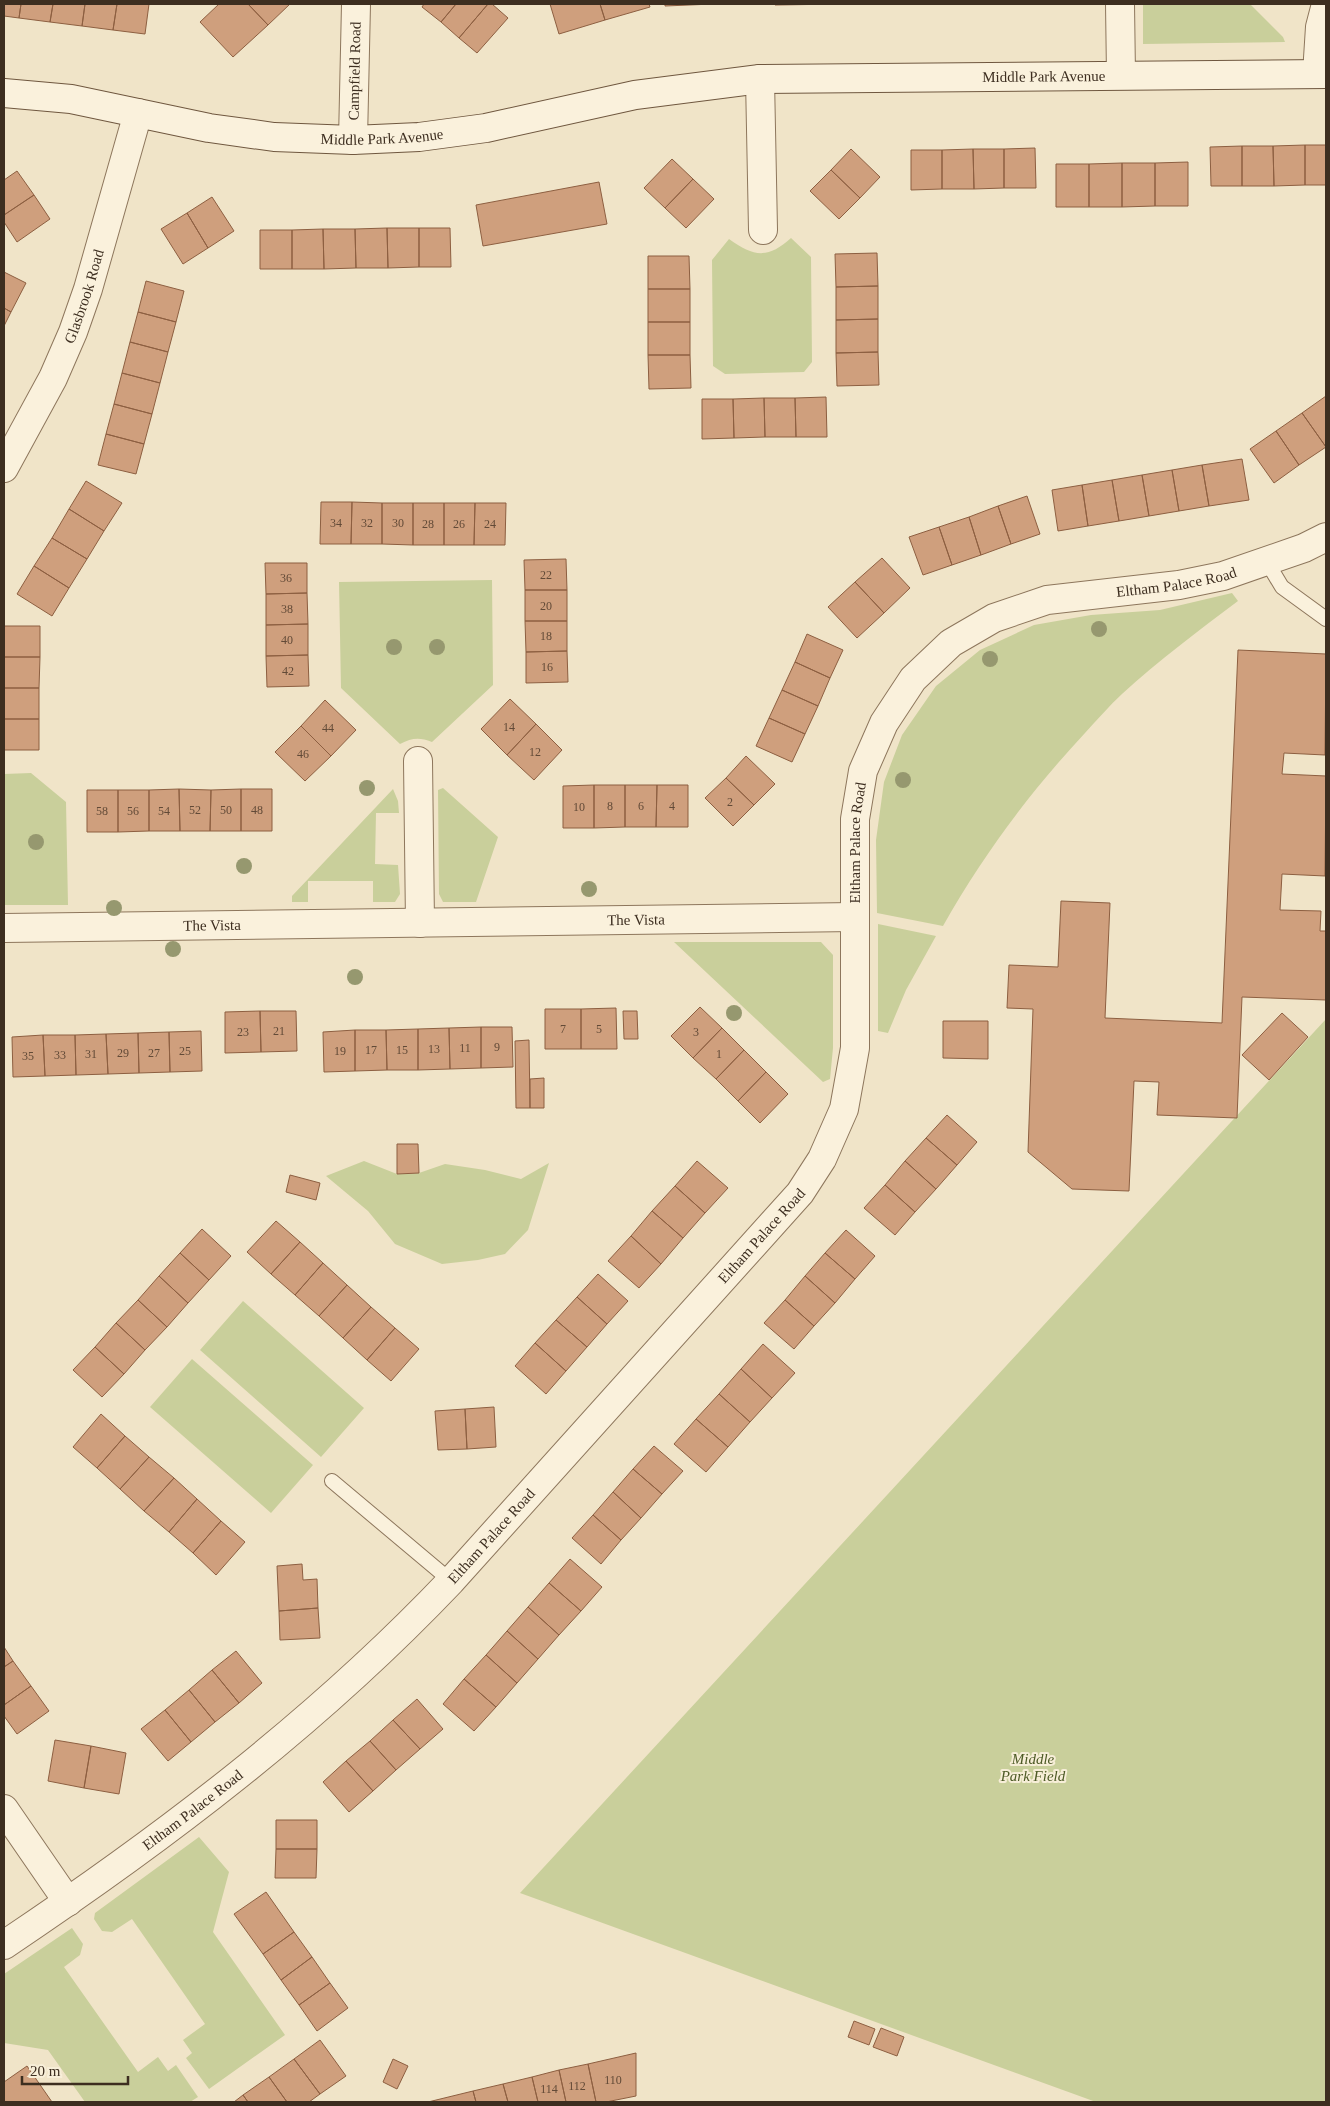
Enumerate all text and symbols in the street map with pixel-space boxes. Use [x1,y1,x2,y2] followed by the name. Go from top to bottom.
[345,21,364,121] street label: Campfield Road
[982,68,1106,85] street label: Middle Park Avenue
[320,126,445,148] street label: Middle Park Avenue
[61,247,107,346] street label: Glasbrook Road
[330,516,342,530] house number: 34
[361,516,373,530] house number: 32
[392,516,404,530] house number: 30
[422,517,434,531] house number: 28
[453,517,465,531] house number: 26
[484,517,496,531] house number: 24
[1115,564,1239,600] street label: Eltham Palace Road
[540,568,552,582] house number: 22
[280,571,292,585] house number: 36
[540,599,552,613] house number: 20
[281,602,293,616] house number: 38
[540,629,552,643] house number: 18
[281,633,293,647] house number: 40
[541,660,553,674] house number: 16
[282,664,294,678] house number: 42
[503,720,515,734] house number: 14
[322,721,334,735] house number: 44
[529,745,541,759] house number: 12
[297,747,309,761] house number: 46
[847,780,869,903] street label: Eltham Palace Road
[727,795,733,809] house number: 2
[607,799,613,813] house number: 8
[638,799,644,813] house number: 6
[669,799,675,813] house number: 4
[573,800,585,814] house number: 10
[189,803,201,817] house number: 52
[220,803,232,817] house number: 50
[251,803,263,817] house number: 48
[96,804,108,818] house number: 58
[127,804,139,818] house number: 56
[158,804,170,818] house number: 54
[607,911,665,928] street label: The Vista
[183,917,241,934] street label: The Vista
[560,1022,566,1036] house number: 7
[596,1022,602,1036] house number: 5
[273,1024,285,1038] house number: 21
[237,1025,249,1039] house number: 23
[693,1025,699,1039] house number: 3
[494,1040,500,1054] house number: 9
[459,1041,471,1055] house number: 11
[428,1042,440,1056] house number: 13
[365,1043,377,1057] house number: 17
[396,1043,408,1057] house number: 15
[179,1044,191,1058] house number: 25
[334,1044,346,1058] house number: 19
[117,1046,129,1060] house number: 29
[148,1046,160,1060] house number: 27
[85,1047,97,1061] house number: 31
[716,1047,722,1061] house number: 1
[54,1048,66,1062] house number: 33
[22,1049,34,1063] house number: 35
[715,1185,809,1286] street label: Eltham Palace Road
[445,1485,538,1587] street label: Eltham Palace Road
[1000,1751,1066,1784] park label: Middle Park Field
[139,1766,246,1853] street label: Eltham Palace Road
[22,2054,129,2086] scale bar
[30,2063,61,2079] text: 20 m
[604,2073,622,2087] house number: 110
[568,2079,586,2093] house number: 112
[540,2082,558,2096] house number: 114

